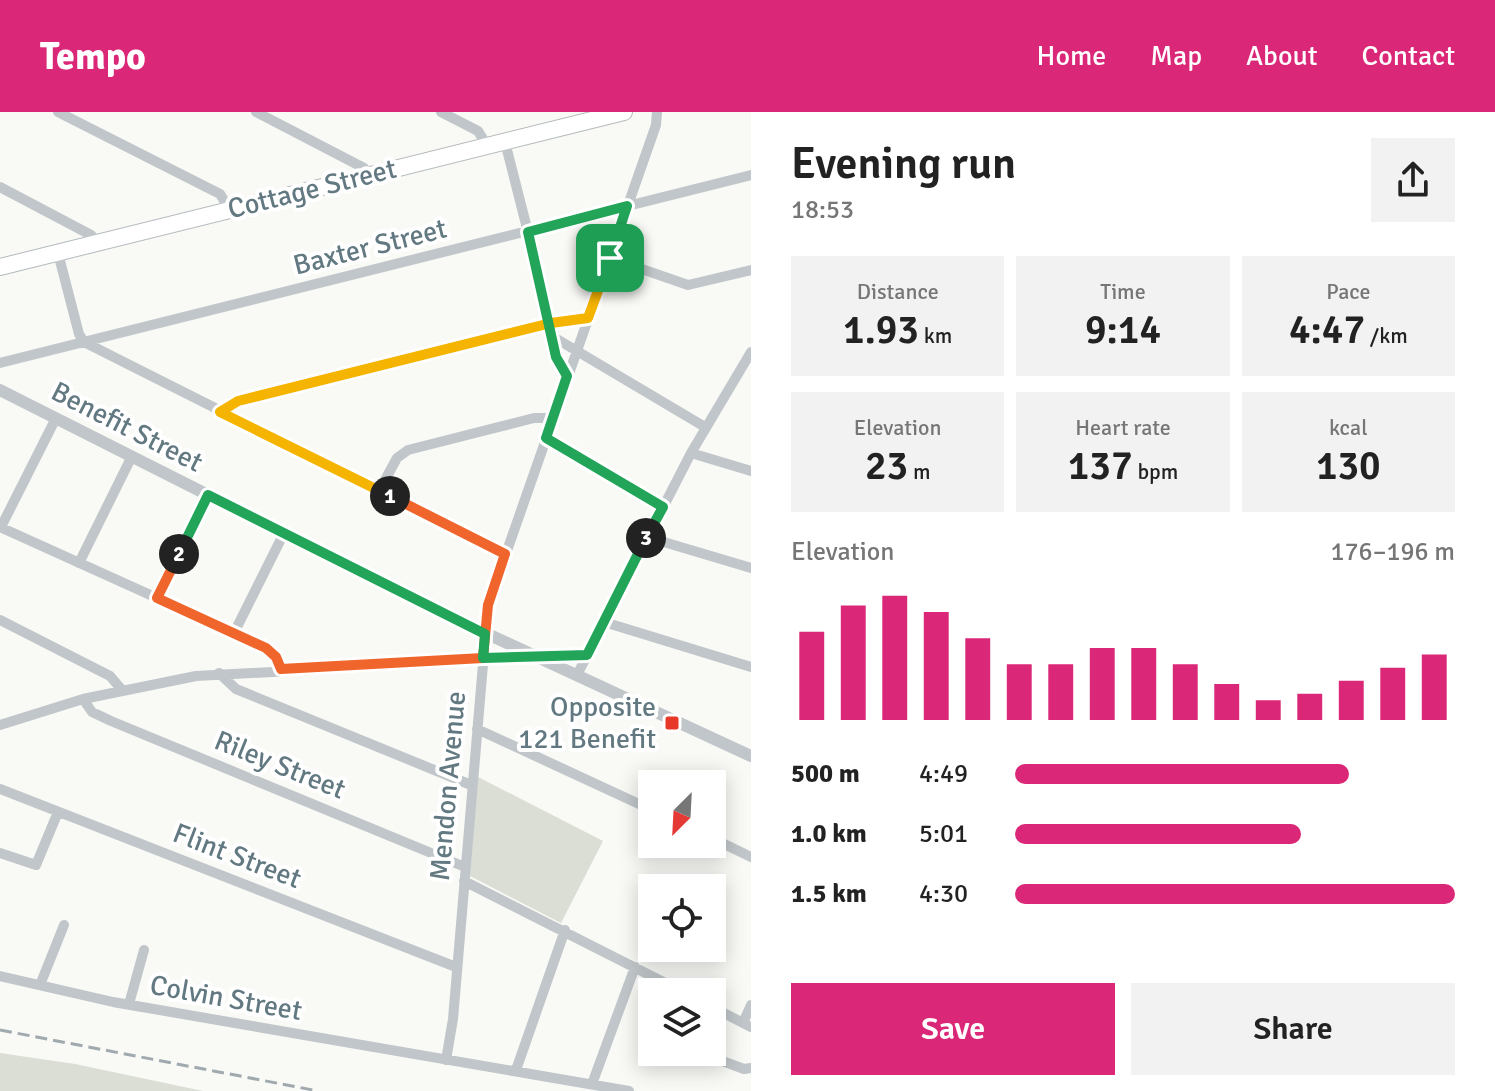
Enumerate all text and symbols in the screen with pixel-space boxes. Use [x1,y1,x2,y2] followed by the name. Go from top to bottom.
[40,33,146,80] text: Tempo
[1037,39,1106,73] text: Home
[1150,39,1202,73] text: Map
[1246,39,1318,73] text: About
[1362,39,1455,73] text: Contact
[791,137,1016,191] text: Evening run
[1371,138,1455,222] button: share
[224,152,400,226] street label: Cottage Street
[791,194,854,226] text: 18:53
[290,211,451,282] street label: Baxter Street
[576,224,644,292] pin
[588,236,632,280] icon: arrive
[857,278,939,305] text: Distance
[1100,278,1146,305] text: Time
[1326,278,1370,305] text: Pace
[843,305,919,355] text: 1.93
[1085,305,1161,355] text: 9:14
[1289,305,1365,355] text: 4:47
[919,322,952,349] text: km
[1365,322,1408,349] text: /km
[46,374,209,480] street label: Benefit Street
[854,414,941,441] text: Elevation
[1075,414,1171,441] text: Heart rate
[1329,414,1368,441] text: kcal
[865,441,908,491] text: 23
[1068,441,1133,491] text: 137
[1316,441,1381,491] text: 130
[908,458,930,485] text: m
[1133,458,1178,485] text: bpm
[370,476,410,516] pin: 1
[384,482,396,509] text: 1
[626,518,666,558] pin: 3
[640,524,652,551] text: 3
[159,534,199,574] pin: 2
[791,536,895,568] text: Elevation
[1331,536,1455,568] text: 176–196 m
[173,540,185,567] text: 2
[423,690,473,882] street label: Mendon Avenue
[518,690,656,756] place label: Opposite 121 Benefit
[663,714,681,732] marker: Opposite 121 Benefit
[210,723,351,807] street label: Riley Street
[791,758,860,790] text: 500 m
[919,758,968,790] text: 4:49
[638,770,726,858] north arrow
[638,770,726,1066] map controls
[168,816,306,896] street label: Flint Street
[791,818,867,850] text: 1.0 km
[919,818,968,850] text: 5:01
[638,874,726,962] button: locate
[791,878,867,910] text: 1.5 km
[919,878,968,910] text: 4:30
[147,968,305,1028] street label: Colvin Street
[638,978,726,1066] button: layers
[791,983,1115,1075] button: Save
[1131,983,1455,1075] button: Share

